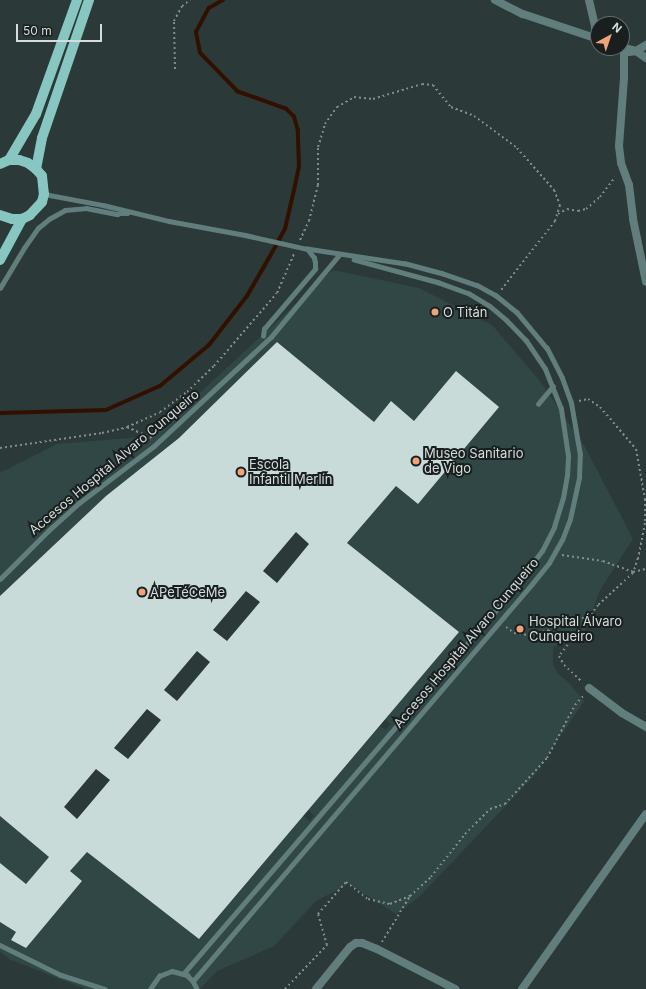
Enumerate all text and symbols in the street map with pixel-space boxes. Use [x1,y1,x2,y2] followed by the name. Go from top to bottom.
[18,16,104,42] scale bar
[590,16,630,56] north arrow
[609,20,625,36] text: N
[23,23,52,38] text: 50 m
[443,304,487,320] place label: O Titán
[430,307,440,317] marker: O Titán
[26,386,202,538] street label: Accesos Hospital Alvaro Cunqueiro
[424,446,523,477] place label: Museo Sanitario de Vigo
[411,456,421,466] marker: Museo Sanitario de Vigo
[249,457,332,488] place label: Escola Infantil Merlín
[236,467,246,477] marker: Escola Infantil Merlín
[390,555,542,731] street label: Accesos Hospital Alvaro Cunqueiro
[150,584,225,600] place label: APeTéCeMe
[137,587,147,597] marker: APeTéCeMe
[529,614,622,645] place label: Hospital Álvaro Cunqueiro
[514,623,526,635] marker: Hospital Álvaro Cunqueiro

